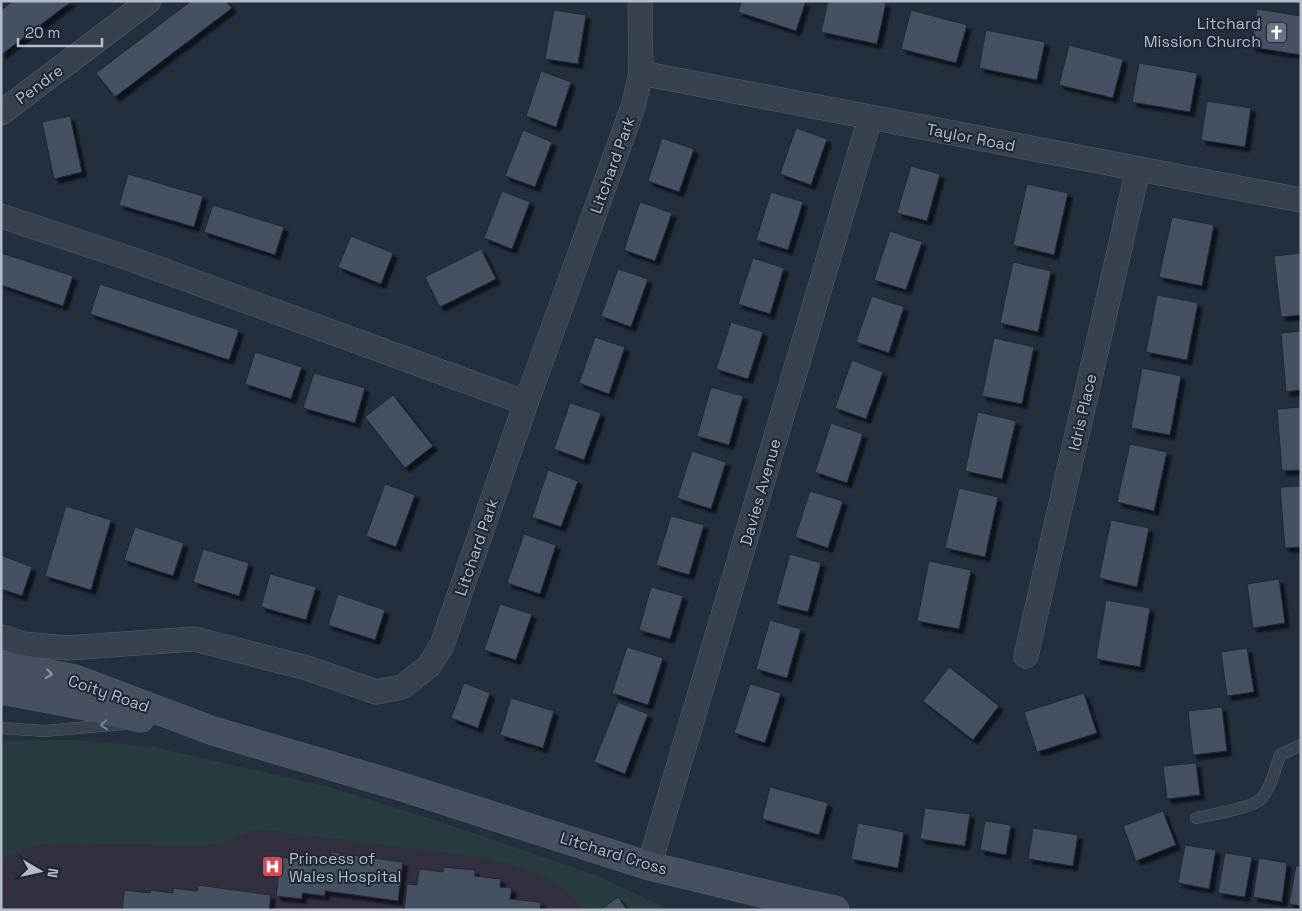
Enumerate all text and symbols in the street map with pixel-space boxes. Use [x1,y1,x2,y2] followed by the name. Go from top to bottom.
[1144,13,1261,52] place label: Litchard Mission Church
[18,15,101,47] scale bar
[1265,20,1289,44] church icon: Litchard Mission Church
[25,23,60,42] text: 20 m
[11,60,67,109] street label: Pendre
[585,113,640,217] street label: Litchard Park
[925,119,1017,156] street label: Taylor Road
[1063,372,1102,453] street label: Idris Place
[735,436,786,548] street label: Davies Avenue
[450,495,503,599] street label: Litchard Park
[45,669,53,679] one-way arrow
[65,670,152,717] street label: Coity Road
[100,720,108,731] one-way arrow
[558,827,670,880] street label: Litchard Cross
[15,846,65,896] north arrow
[289,848,401,887] place label: Princess of Wales Hospital
[261,855,285,879] hospital icon: Princess of Wales Hospital
[43,867,62,879] text: N

